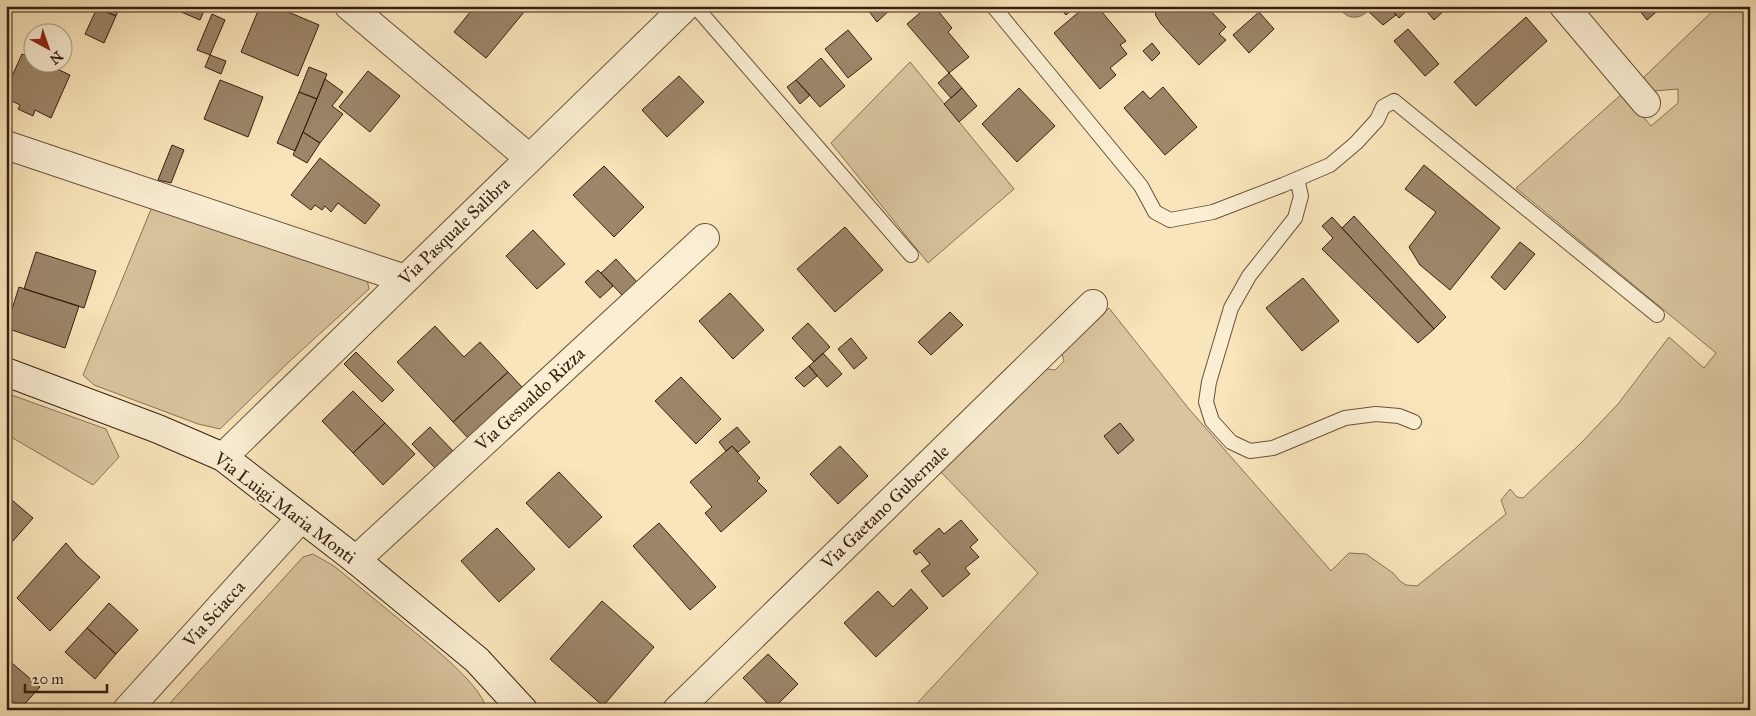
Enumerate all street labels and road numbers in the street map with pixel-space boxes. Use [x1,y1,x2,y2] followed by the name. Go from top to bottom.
[393,172,515,291] street label: Via Pasquale Salibra
[470,342,590,456] street label: Via Gesualdo Rizza
[816,440,954,574] street label: Via Gaetano Gubernale
[208,447,360,569] street label: Via Luigi Maria Monti
[178,576,250,653] street label: Via Sciacca

